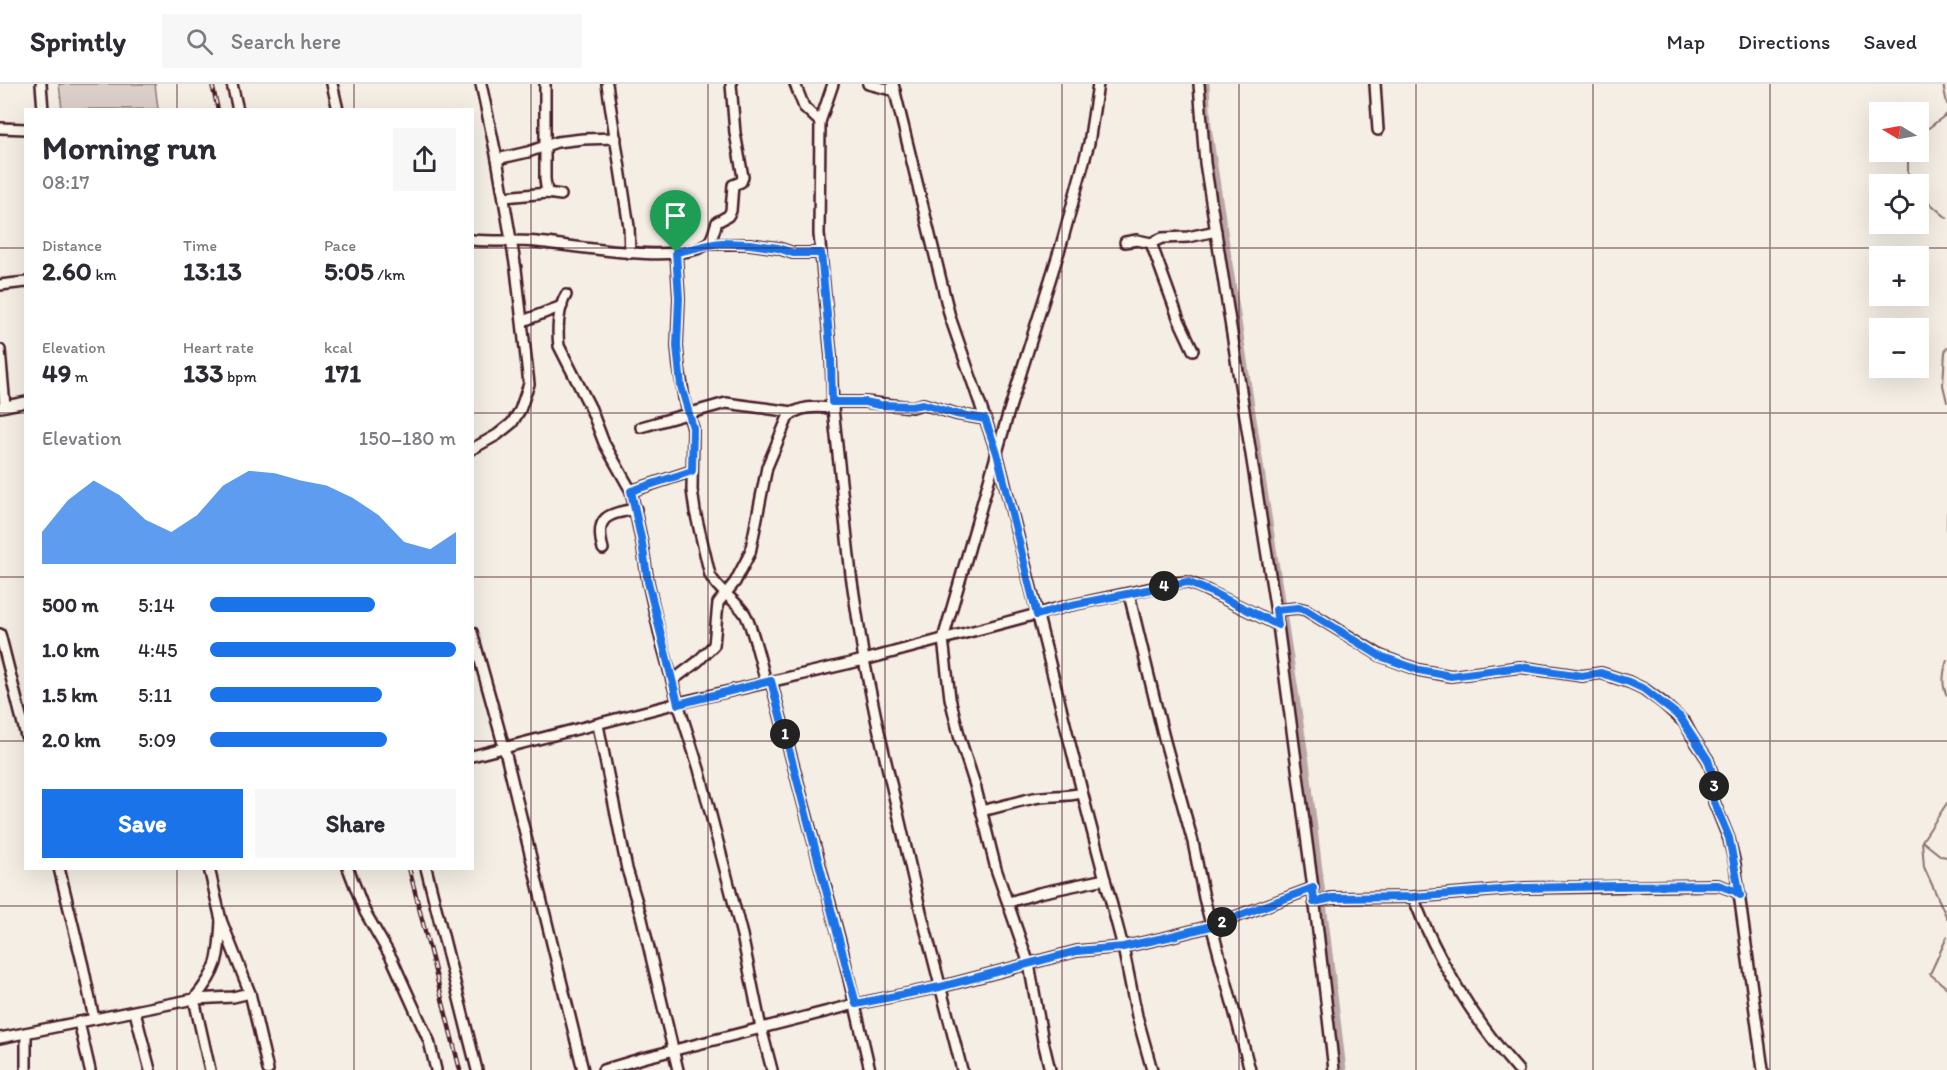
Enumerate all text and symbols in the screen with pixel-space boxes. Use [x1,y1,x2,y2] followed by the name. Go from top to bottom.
[162,14,582,68] search box
[30,24,126,58] text: Sprintly
[183,25,216,58] icon: search
[231,28,341,55] text: Search here
[1667,29,1705,54] text: Map
[1738,29,1830,54] text: Directions
[1863,29,1917,54] text: Saved
[1869,102,1929,162] north arrow
[1869,102,1929,378] map controls
[42,128,217,167] text: Morning run
[393,128,456,191] button: share
[42,170,89,194] text: 08:17
[1869,174,1929,234] button: locate
[650,190,701,252] pin
[659,199,692,232] icon: arrive
[42,236,102,255] text: Distance
[183,236,217,255] text: Time
[324,236,356,255] text: Pace
[1869,246,1929,306] button: +
[42,255,92,287] text: 2.60
[183,255,242,287] text: 13:13
[324,255,374,287] text: 5:05
[92,265,117,284] text: km
[374,265,405,284] text: /km
[1869,318,1929,378] button: −
[42,338,106,357] text: Elevation
[183,338,254,357] text: Heart rate
[324,338,352,357] text: kcal
[42,357,71,389] text: 49
[183,357,223,389] text: 133
[324,357,361,389] text: 171
[71,367,88,386] text: m
[223,367,257,386] text: bpm
[42,426,121,450] text: Elevation
[359,426,456,450] text: 150–180 m
[1149,571,1179,601] pin: 4
[1159,576,1169,595] text: 4
[42,593,98,617] text: 500 m
[138,593,175,617] text: 5:14
[42,638,99,662] text: 1.0 km
[138,638,177,662] text: 4:45
[42,683,98,707] text: 1.5 km
[138,683,172,707] text: 5:11
[770,719,800,749] pin: 1
[781,724,789,743] text: 1
[42,728,101,752] text: 2.0 km
[138,728,176,752] text: 5:09
[1699,771,1729,801] pin: 3
[1710,776,1718,795] text: 3
[42,789,243,858] button: Save
[255,789,456,858] button: Share
[1207,907,1237,937] pin: 2
[1218,912,1226,931] text: 2

